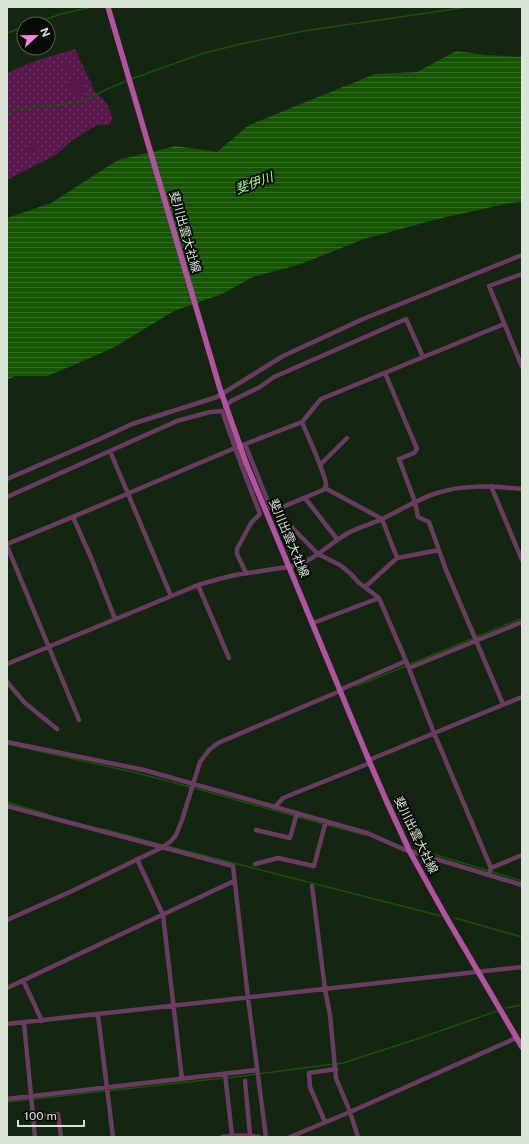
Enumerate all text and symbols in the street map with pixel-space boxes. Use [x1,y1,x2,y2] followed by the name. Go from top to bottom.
[16,16,56,56] north arrow
[38,26,52,38] text: N
[233,169,277,197] water label: 斐伊川
[167,190,203,274] street label: 斐川出雲大社線
[266,497,312,579] street label: 斐川出雲大社線
[391,794,441,876] street label: 斐川出雲大社線
[18,1102,84,1128] scale bar
[24,1109,57,1123] text: 100 m

